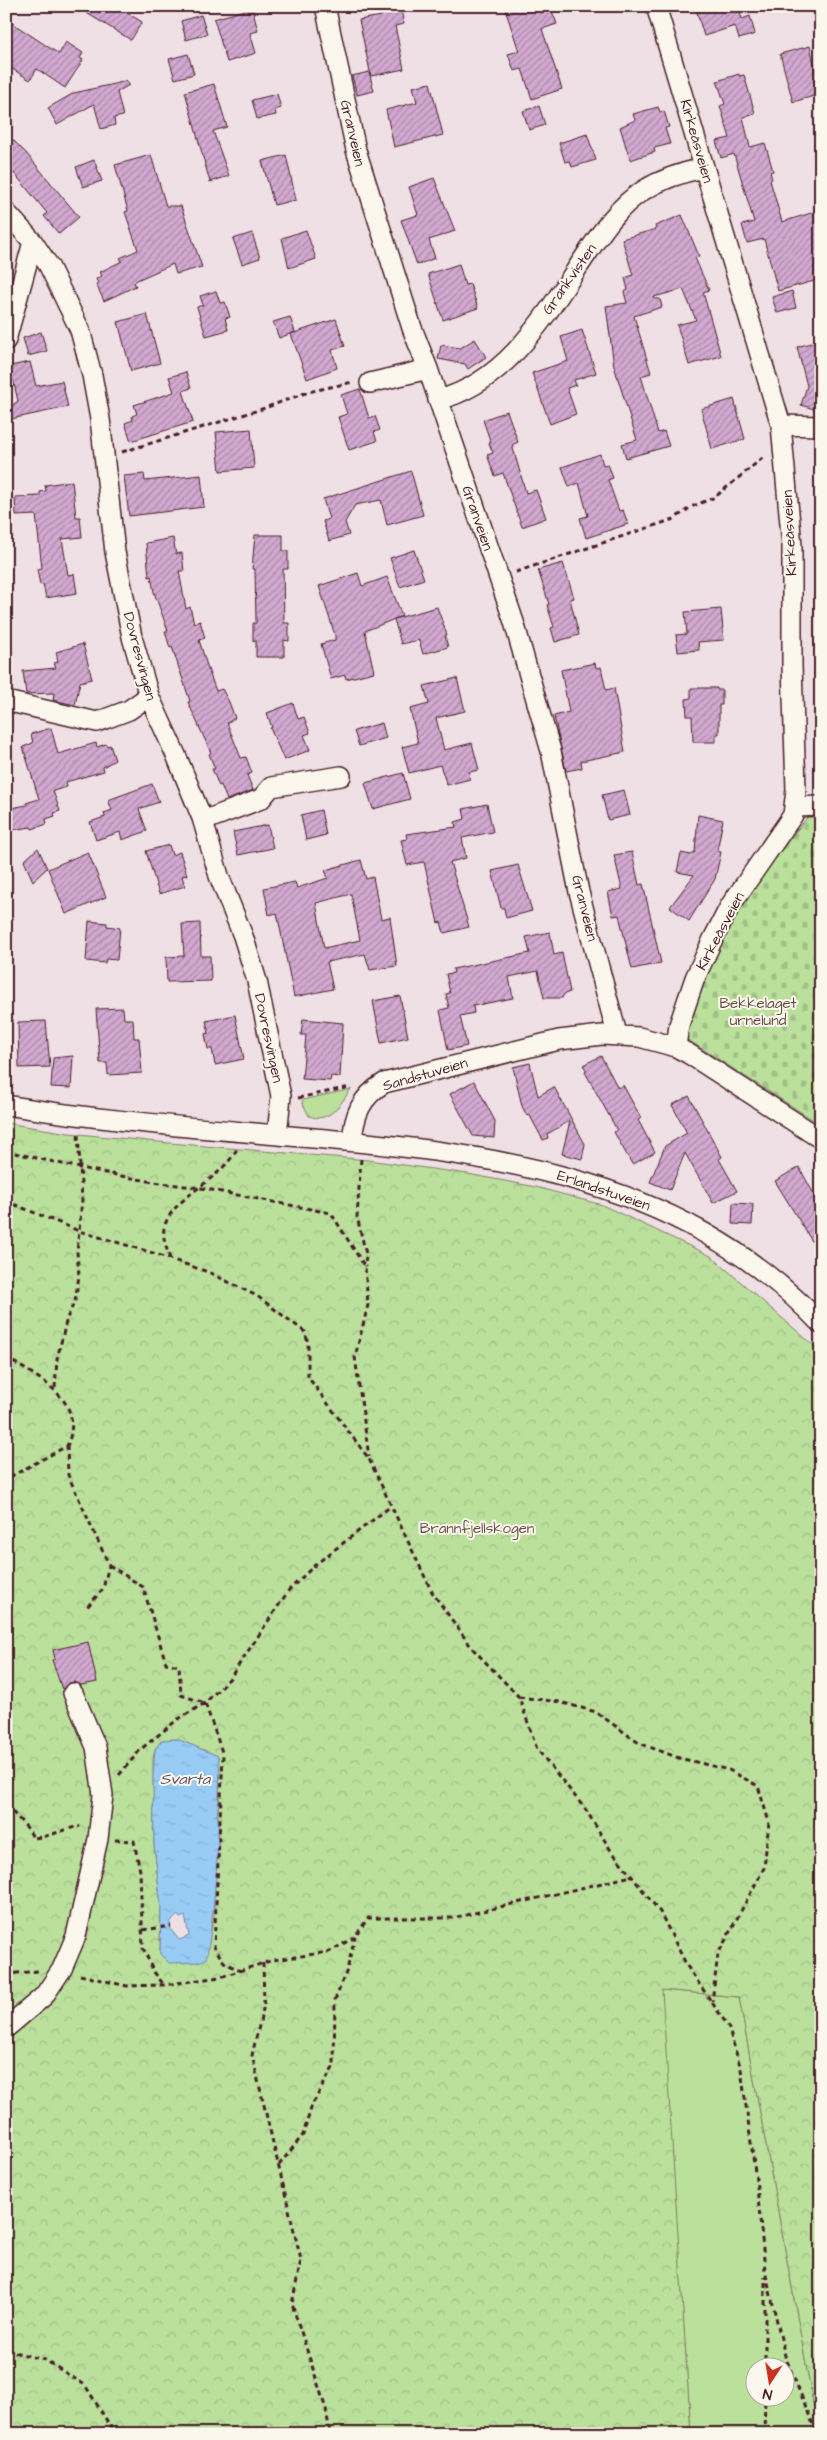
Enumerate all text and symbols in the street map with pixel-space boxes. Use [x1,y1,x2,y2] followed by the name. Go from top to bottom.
[675,97,719,186] street label: Kirkeåsveien
[335,98,370,169] street label: Granveien
[537,239,602,319] street label: Grankvisten
[457,483,499,554] street label: Granveien
[777,489,802,576] street label: Kirkeåsveien
[117,610,162,703] street label: Dovresvingen
[566,873,603,944] street label: Granveien
[691,888,750,974] street label: Kirkeåsveien
[248,992,288,1085] street label: Dovresvingen
[719,993,797,1031] park label: Bekkelaget urnelund
[380,1052,471,1097] street label: Sandstuveien
[554,1165,654,1216] street label: Erlandstuveien
[420,1518,535,1540] park label: Brannfjellskogen
[160,1768,211,1790] water label: Svarta
[744,2358,794,2408] north arrow
[761,2383,774,2404] text: N

